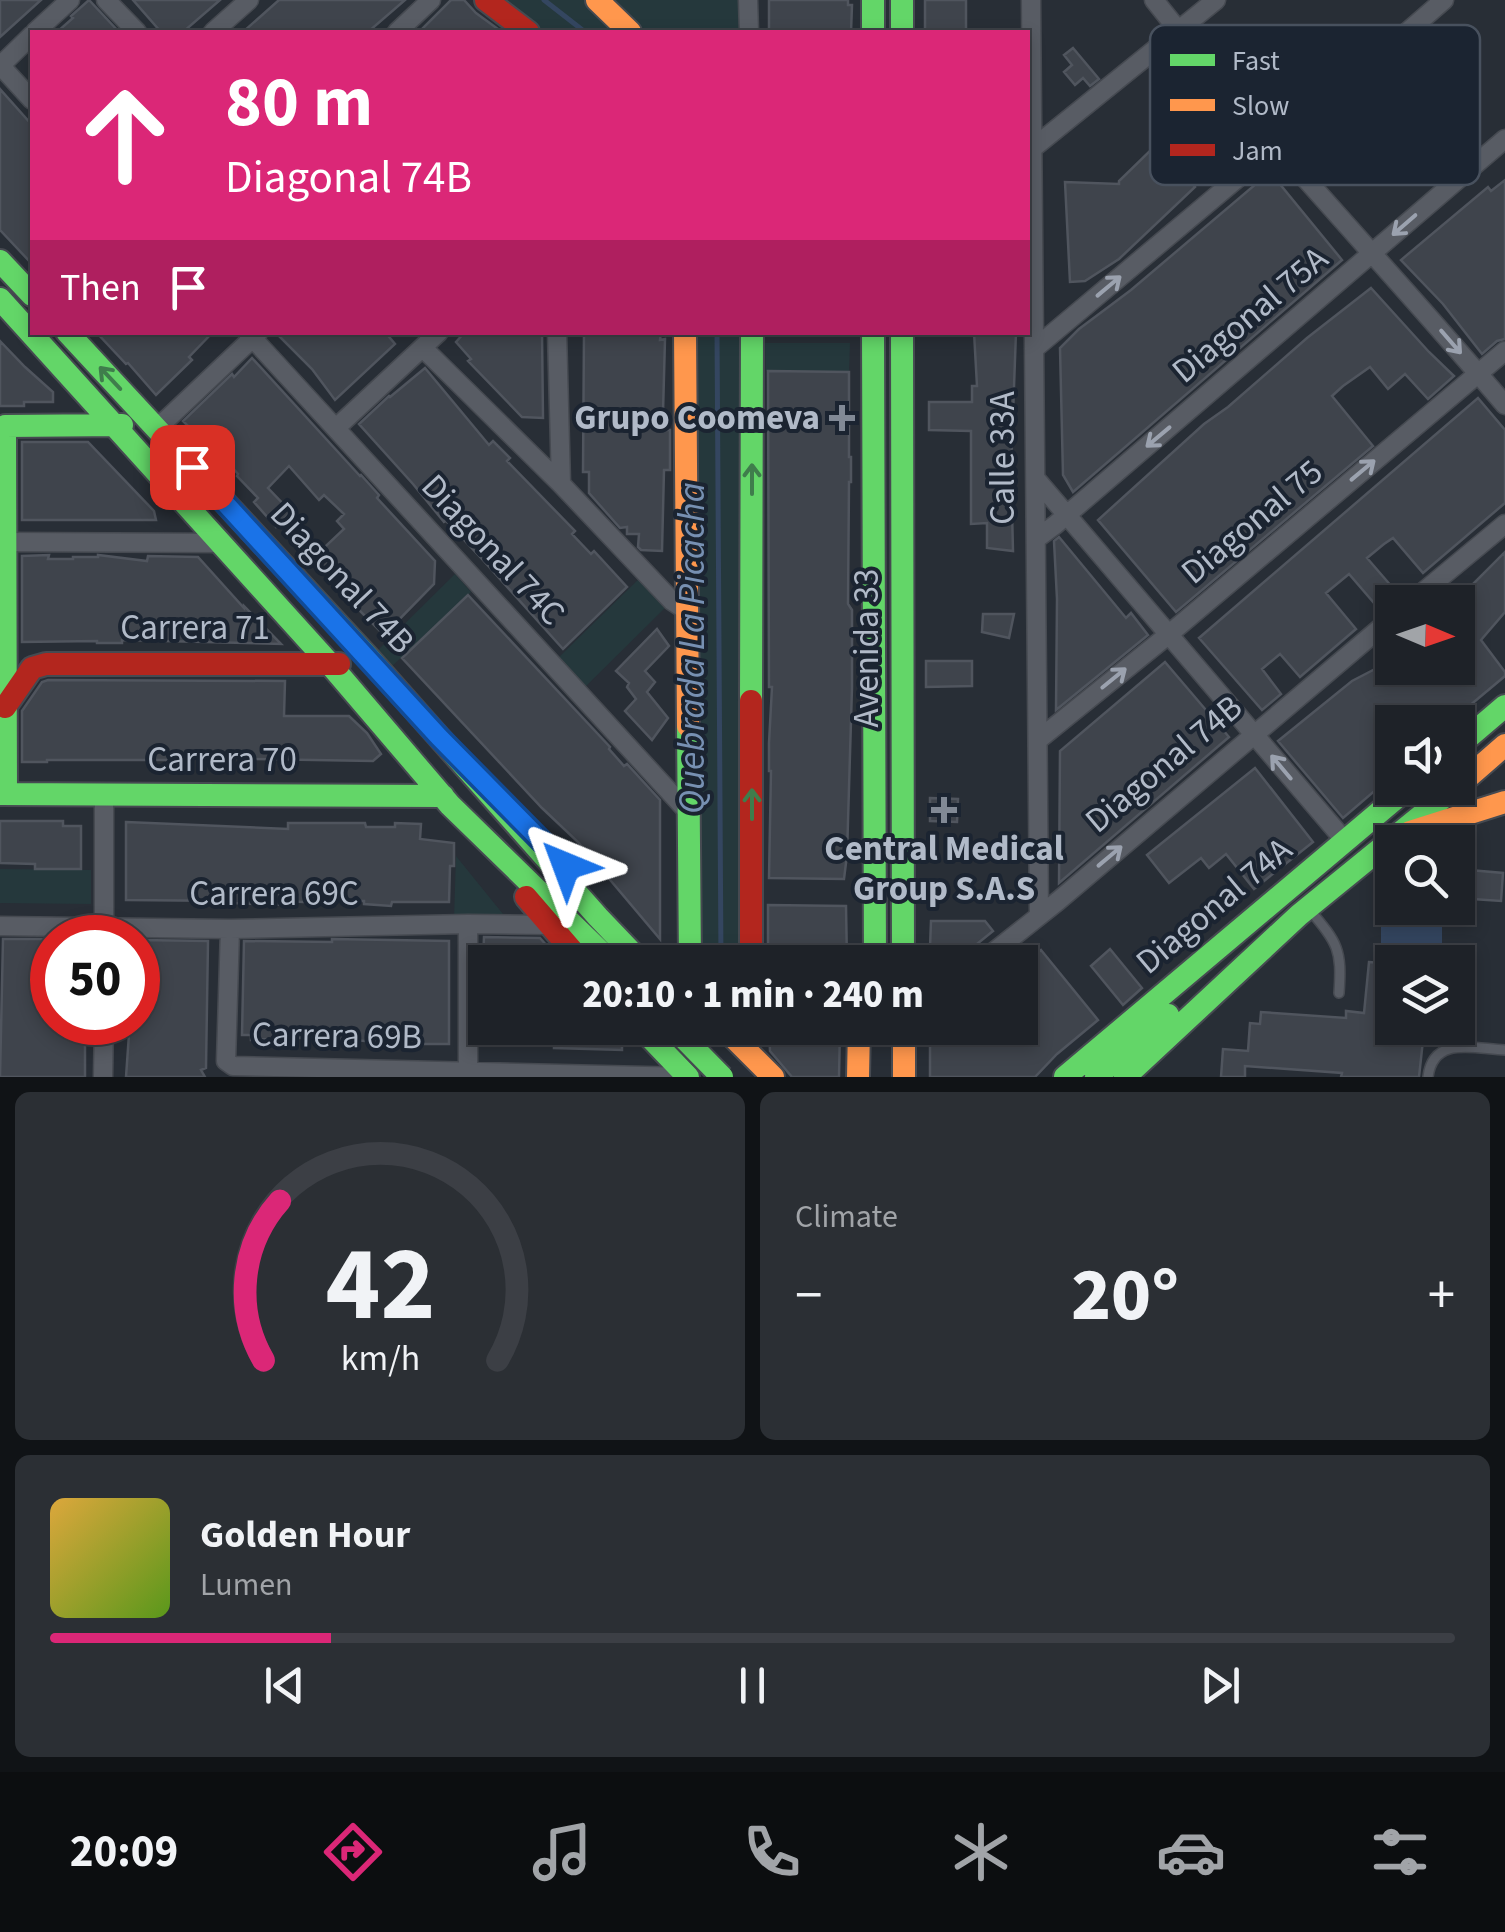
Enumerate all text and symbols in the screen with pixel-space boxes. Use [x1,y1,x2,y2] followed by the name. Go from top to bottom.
[1150,25,1480,185] legend
[1232,41,1280,81] text: Fast
[225,53,373,153] text: 80 m
[60,70,190,200] icon: ahead
[1232,86,1289,126] text: Slow
[1232,131,1283,171] text: Jam
[225,146,472,210] text: Diagonal 74B
[1392,214,1418,236] one-way arrow
[1161,235,1339,395] street label: Diagonal 75A
[161,260,216,315] icon: arrive
[60,261,141,315] text: Then
[1096,275,1121,298] one-way arrow
[1439,328,1461,354] one-way arrow
[99,366,122,391] one-way arrow
[978,391,1028,525] street label: Calle 33A
[574,393,820,443] place label: Grupo Coomeva
[829,405,855,431] marker: Grupo Coomeva
[150,425,235,510] pin
[1146,425,1171,448] one-way arrow
[165,440,220,495] icon: arrive
[1170,448,1334,596] street label: Diagonal 75
[1350,460,1376,482] one-way arrow
[409,463,577,637] street label: Diagonal 74C
[742,464,762,496] one-way arrow
[665,482,719,814] water label: Quebrada La Picacha
[258,491,426,665] street label: Diagonal 74B
[842,569,892,727] street label: Avenida 33
[1375,585,1475,685] north arrow
[1375,585,1475,1045] map controls
[120,603,270,653] street label: Carrera 71
[1100,667,1126,689] one-way arrow
[1074,683,1254,845] street label: Diagonal 74B
[1375,705,1475,805] button: sound
[147,735,297,785] street label: Carrera 70
[1270,755,1293,780] one-way arrow
[742,789,761,821] one-way arrow
[931,797,957,823] marker: Central Medical Group S.A.S
[514,814,618,918] position arrow
[824,824,1064,914] place label: Central Medical Group S.A.S
[1375,825,1475,925] button: search
[1125,826,1303,986] street label: Diagonal 74A
[1097,845,1122,868] one-way arrow
[189,869,359,919] street label: Carrera 69C
[30,915,160,1045] speed limit sign: 50
[1375,945,1475,1045] button: layers
[582,968,924,1022] text: 20:10 · 1 min · 240 m
[251,1010,423,1062] street label: Carrera 69B
[795,1194,898,1240] text: Climate
[325,1212,435,1360] text: 42
[1071,1242,1179,1349] text: 20°
[795,1257,822,1335] text: −
[1428,1257,1455,1335] text: +
[340,1333,420,1384] text: km/h
[200,1508,410,1562] text: Golden Hour
[200,1562,293,1608] text: Lumen
[257,1658,312,1713] icon: previous
[725,1658,780,1713] icon: pause
[1193,1658,1248,1713] icon: next
[318,1817,388,1887] icon: directions
[527,1817,597,1887] icon: music
[737,1817,807,1887] icon: phone
[946,1817,1016,1887] icon: climate
[1156,1817,1226,1887] icon: car
[1365,1817,1435,1887] icon: filters
[70,1820,178,1884] text: 20:09

